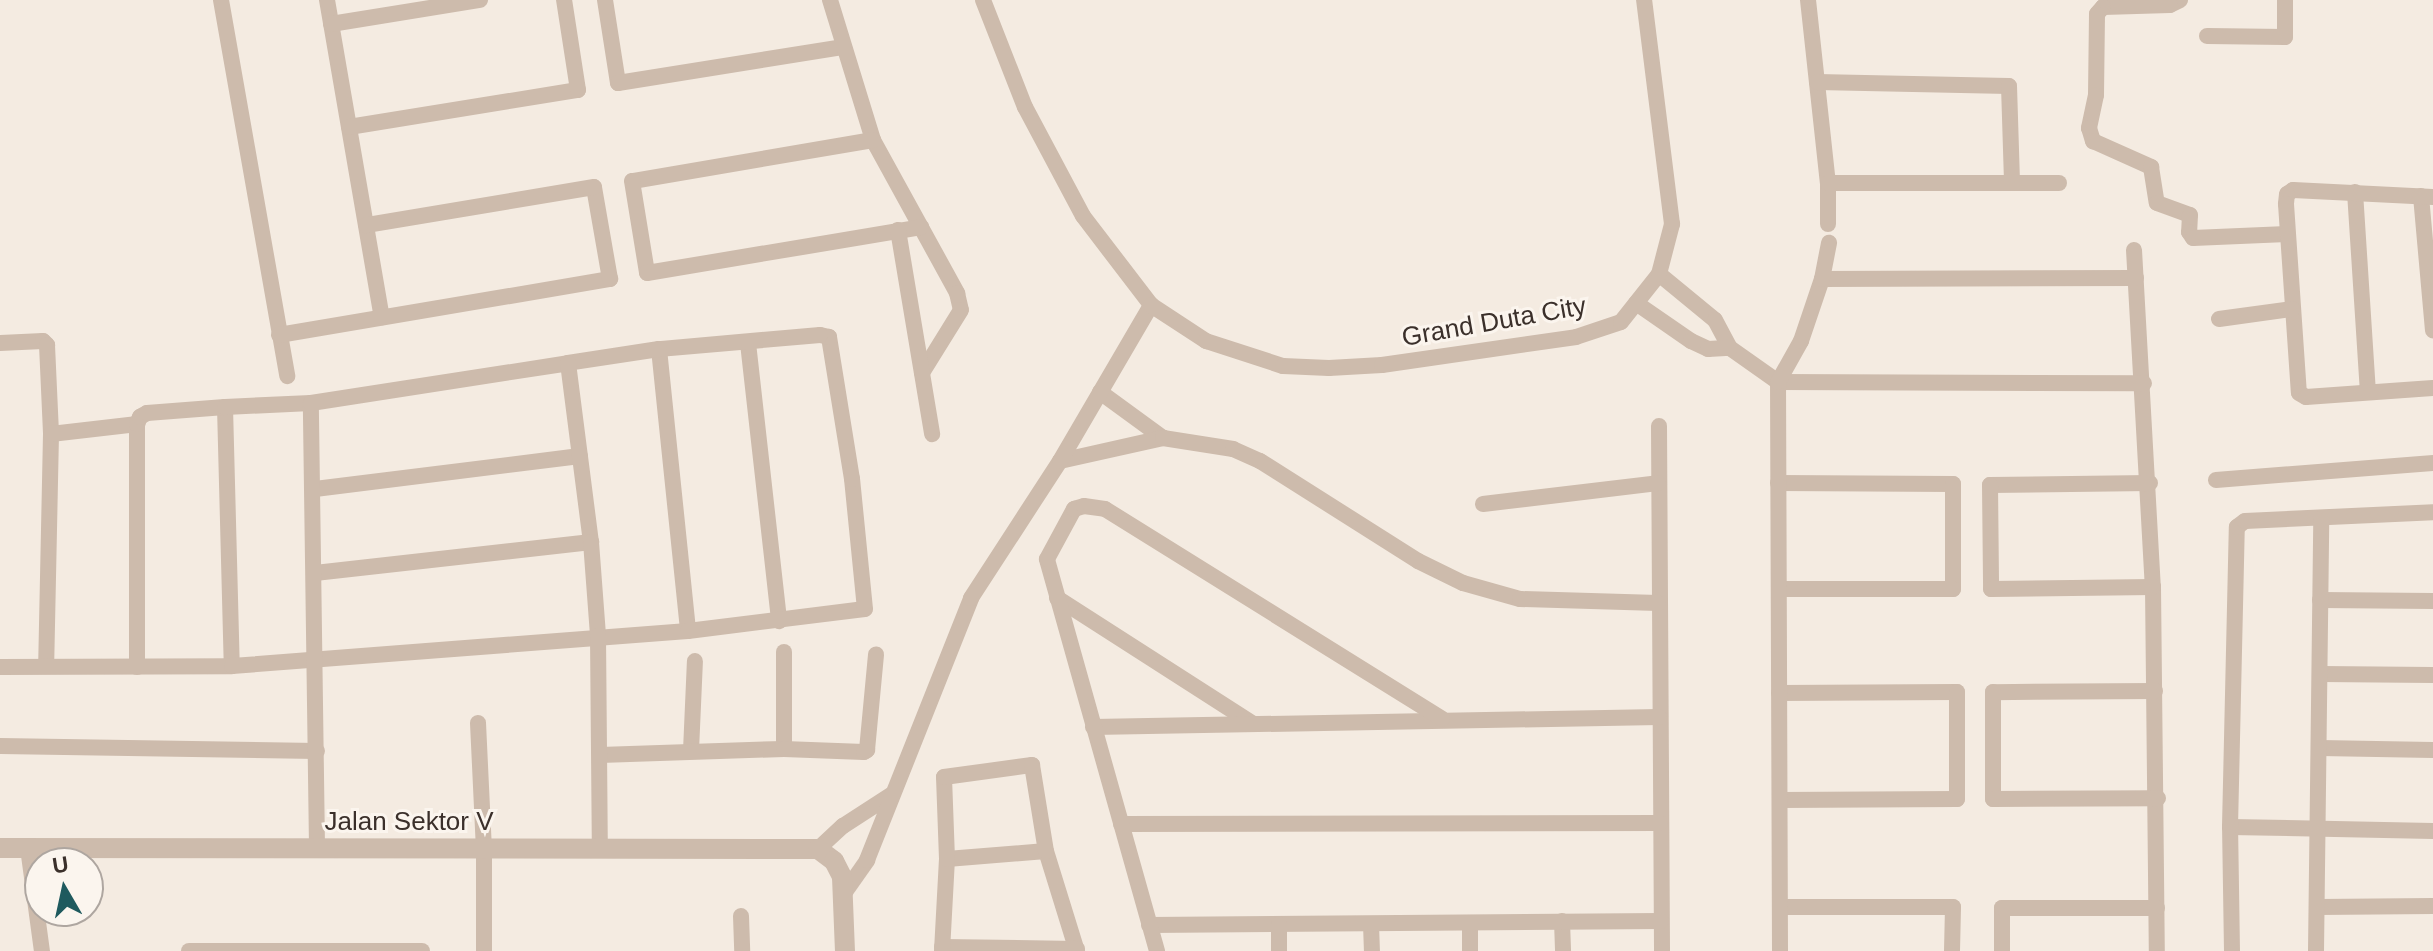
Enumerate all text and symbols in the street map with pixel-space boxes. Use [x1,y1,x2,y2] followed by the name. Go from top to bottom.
[1400,290,1588,354] street label: Grand Duta City
[324,806,494,838] street label: Jalan Sektor V
[24,847,104,927] north arrow
[51,851,70,878] text: U

